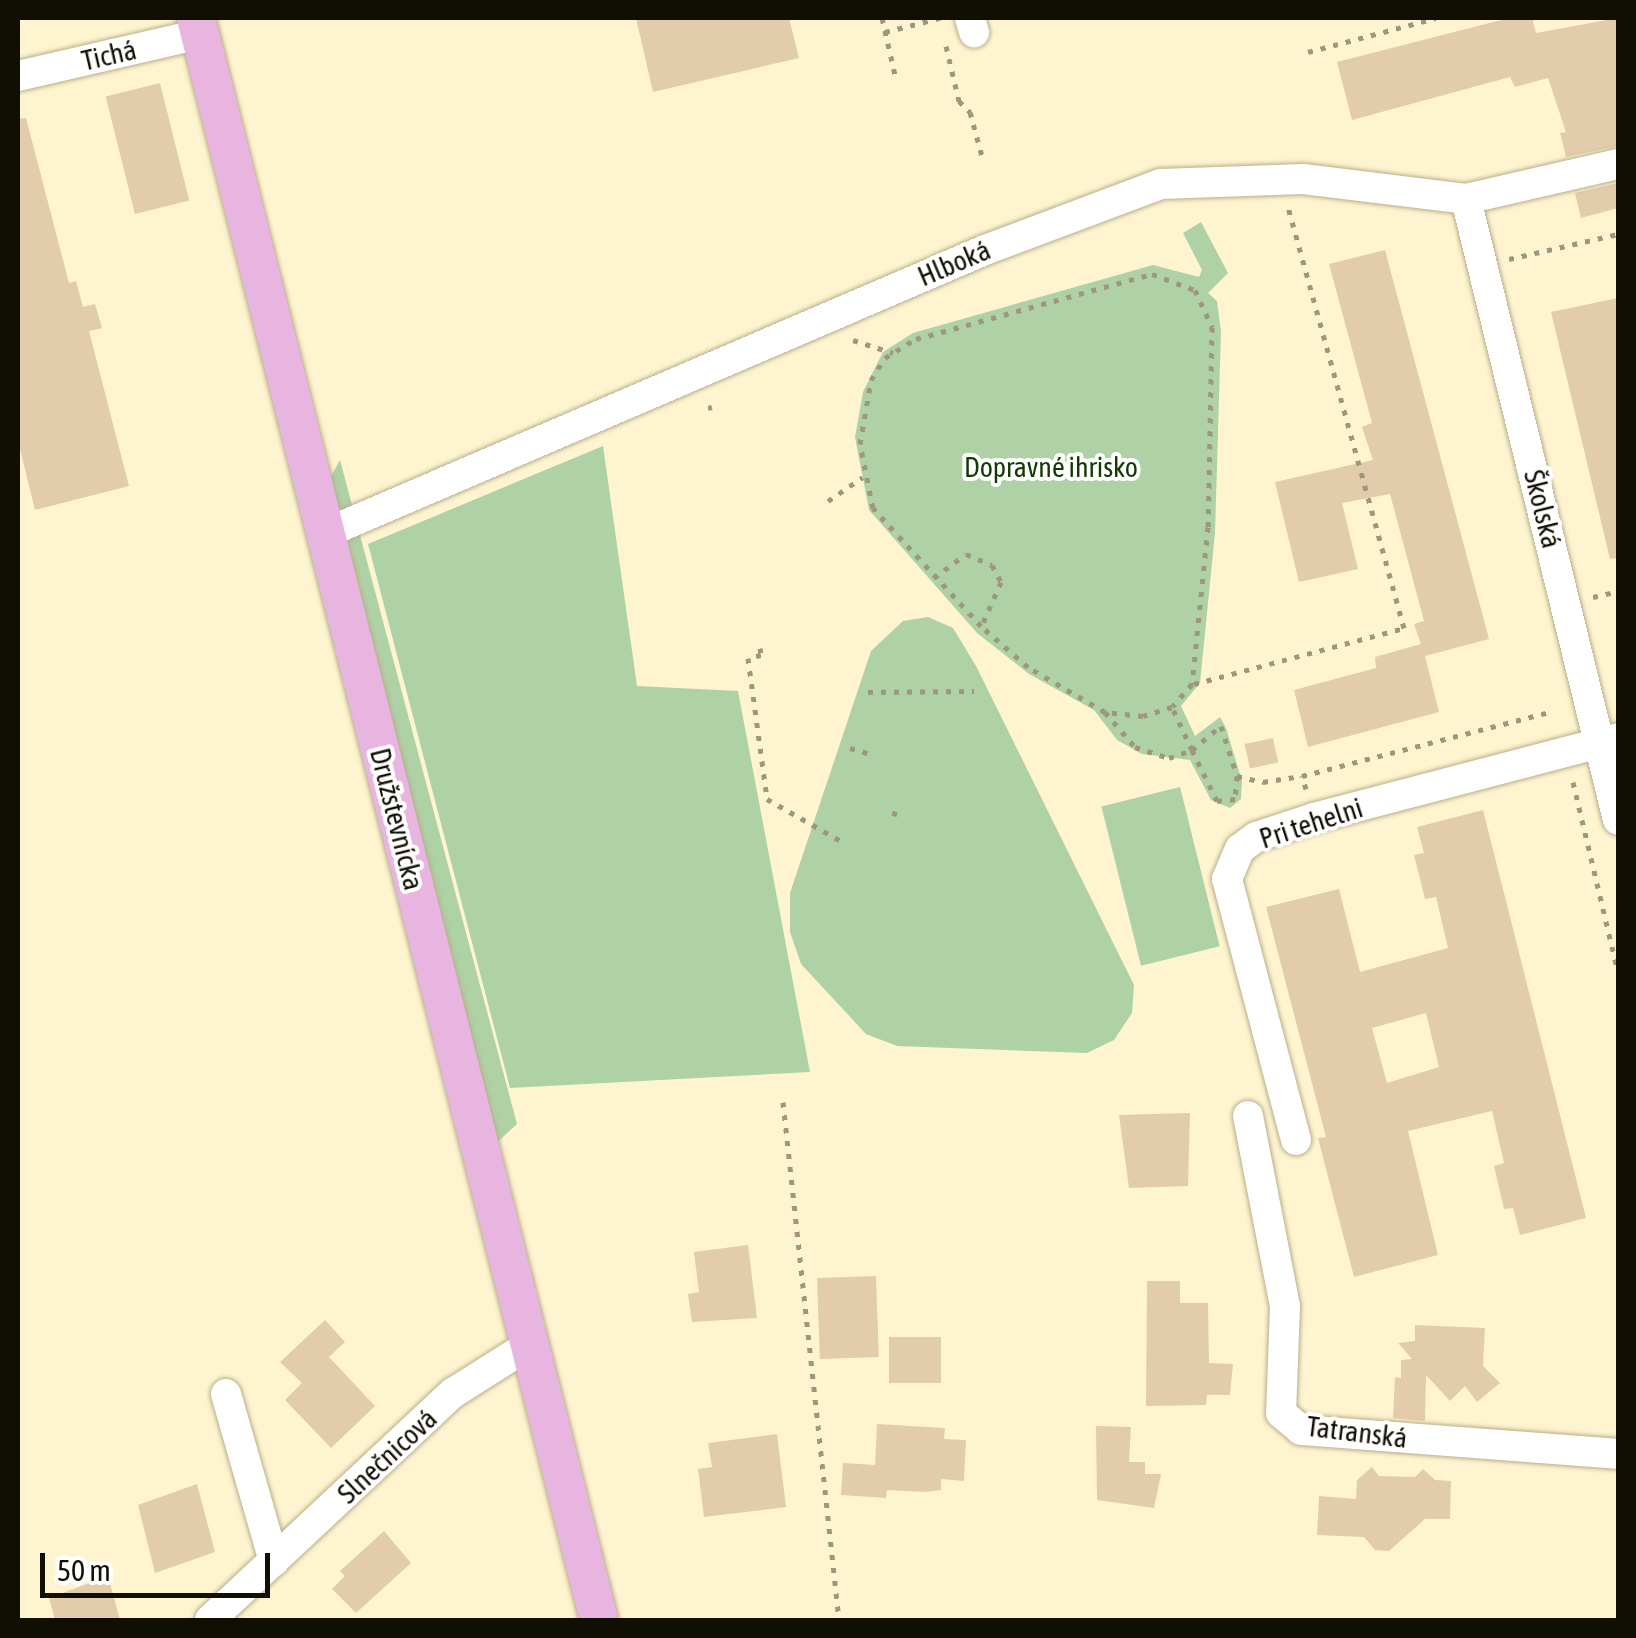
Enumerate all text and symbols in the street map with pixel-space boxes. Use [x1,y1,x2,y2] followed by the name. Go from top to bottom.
[78,32,140,78] street label: Tichá
[913,233,995,293] street label: Hlboká
[964,450,1138,484] park label: Dopravné ihrisko
[1517,466,1569,552] street label: Školská
[363,745,431,893] street label: Družstevnícka
[1255,791,1367,855] street label: Pri tehelni
[330,1402,444,1510] street label: Slnečnicová
[1305,1409,1409,1455] street label: Tatranská
[45,1533,275,1595] scale bar
[57,1553,111,1587] text: 50 m

